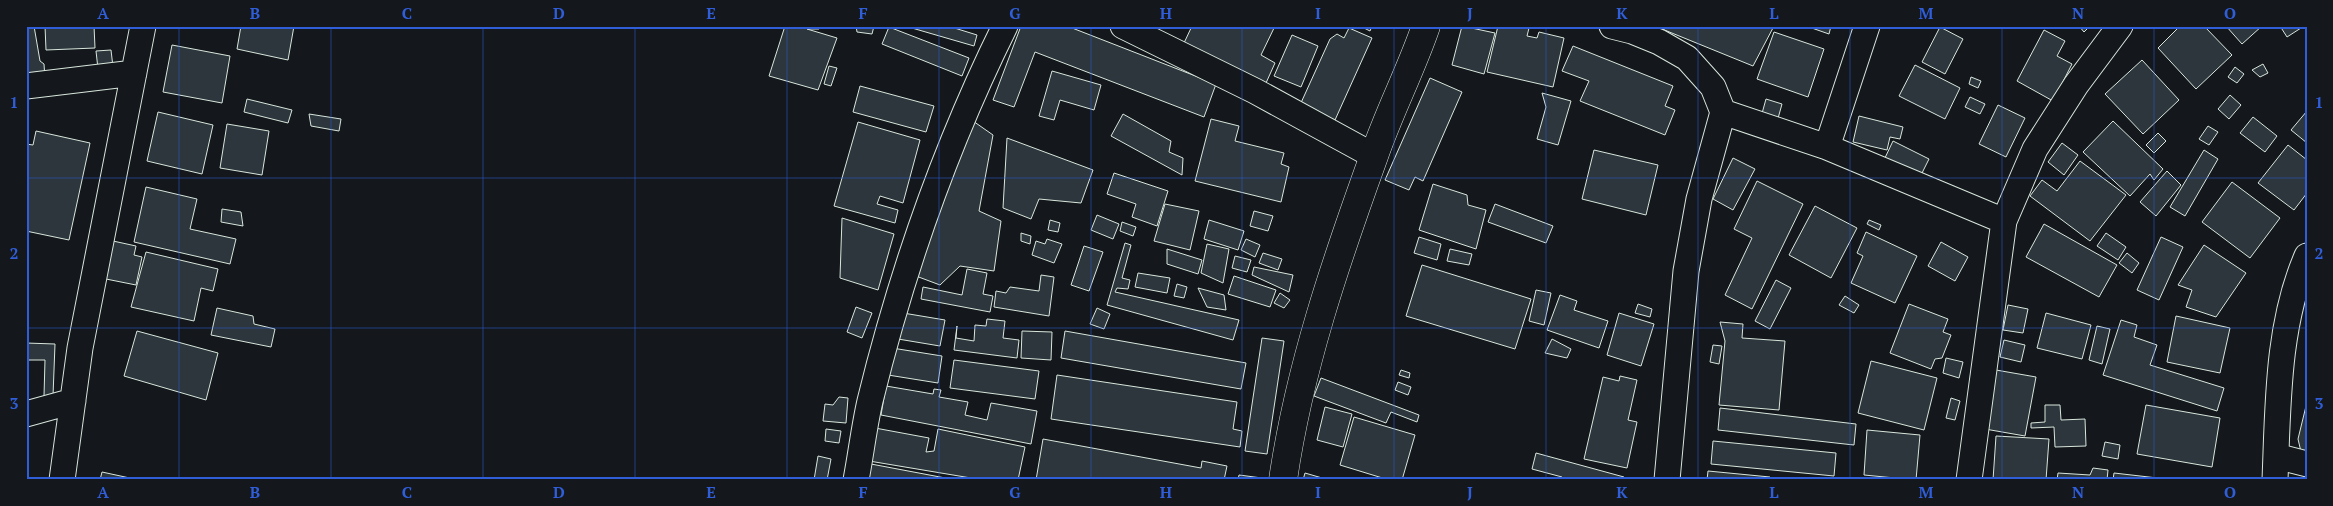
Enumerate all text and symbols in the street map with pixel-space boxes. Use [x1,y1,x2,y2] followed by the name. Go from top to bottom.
[97,2,109,24] text: A
[250,2,260,24] text: B
[402,2,412,24] text: C
[553,2,565,24] text: D
[706,2,716,24] text: E
[858,2,868,24] text: F
[1009,2,1021,24] text: G
[1160,2,1172,24] text: H
[1315,2,1321,24] text: I
[1467,2,1473,24] text: J
[1616,2,1628,24] text: K
[1769,2,1779,24] text: L
[1919,2,1934,24] text: M
[2072,2,2084,24] text: N
[2224,2,2236,24] text: O
[9,91,19,113] text: 1
[2314,91,2324,113] text: 1
[9,242,19,264] text: 2
[2314,242,2324,264] text: 2
[9,392,19,414] text: 3
[2314,392,2324,414] text: 3
[97,481,109,503] text: A
[250,481,260,503] text: B
[402,481,412,503] text: C
[553,481,565,503] text: D
[706,481,716,503] text: E
[858,481,868,503] text: F
[1009,481,1021,503] text: G
[1160,481,1172,503] text: H
[1315,481,1321,503] text: I
[1467,481,1473,503] text: J
[1616,481,1628,503] text: K
[1769,481,1779,503] text: L
[1919,481,1934,503] text: M
[2072,481,2084,503] text: N
[2224,481,2236,503] text: O

